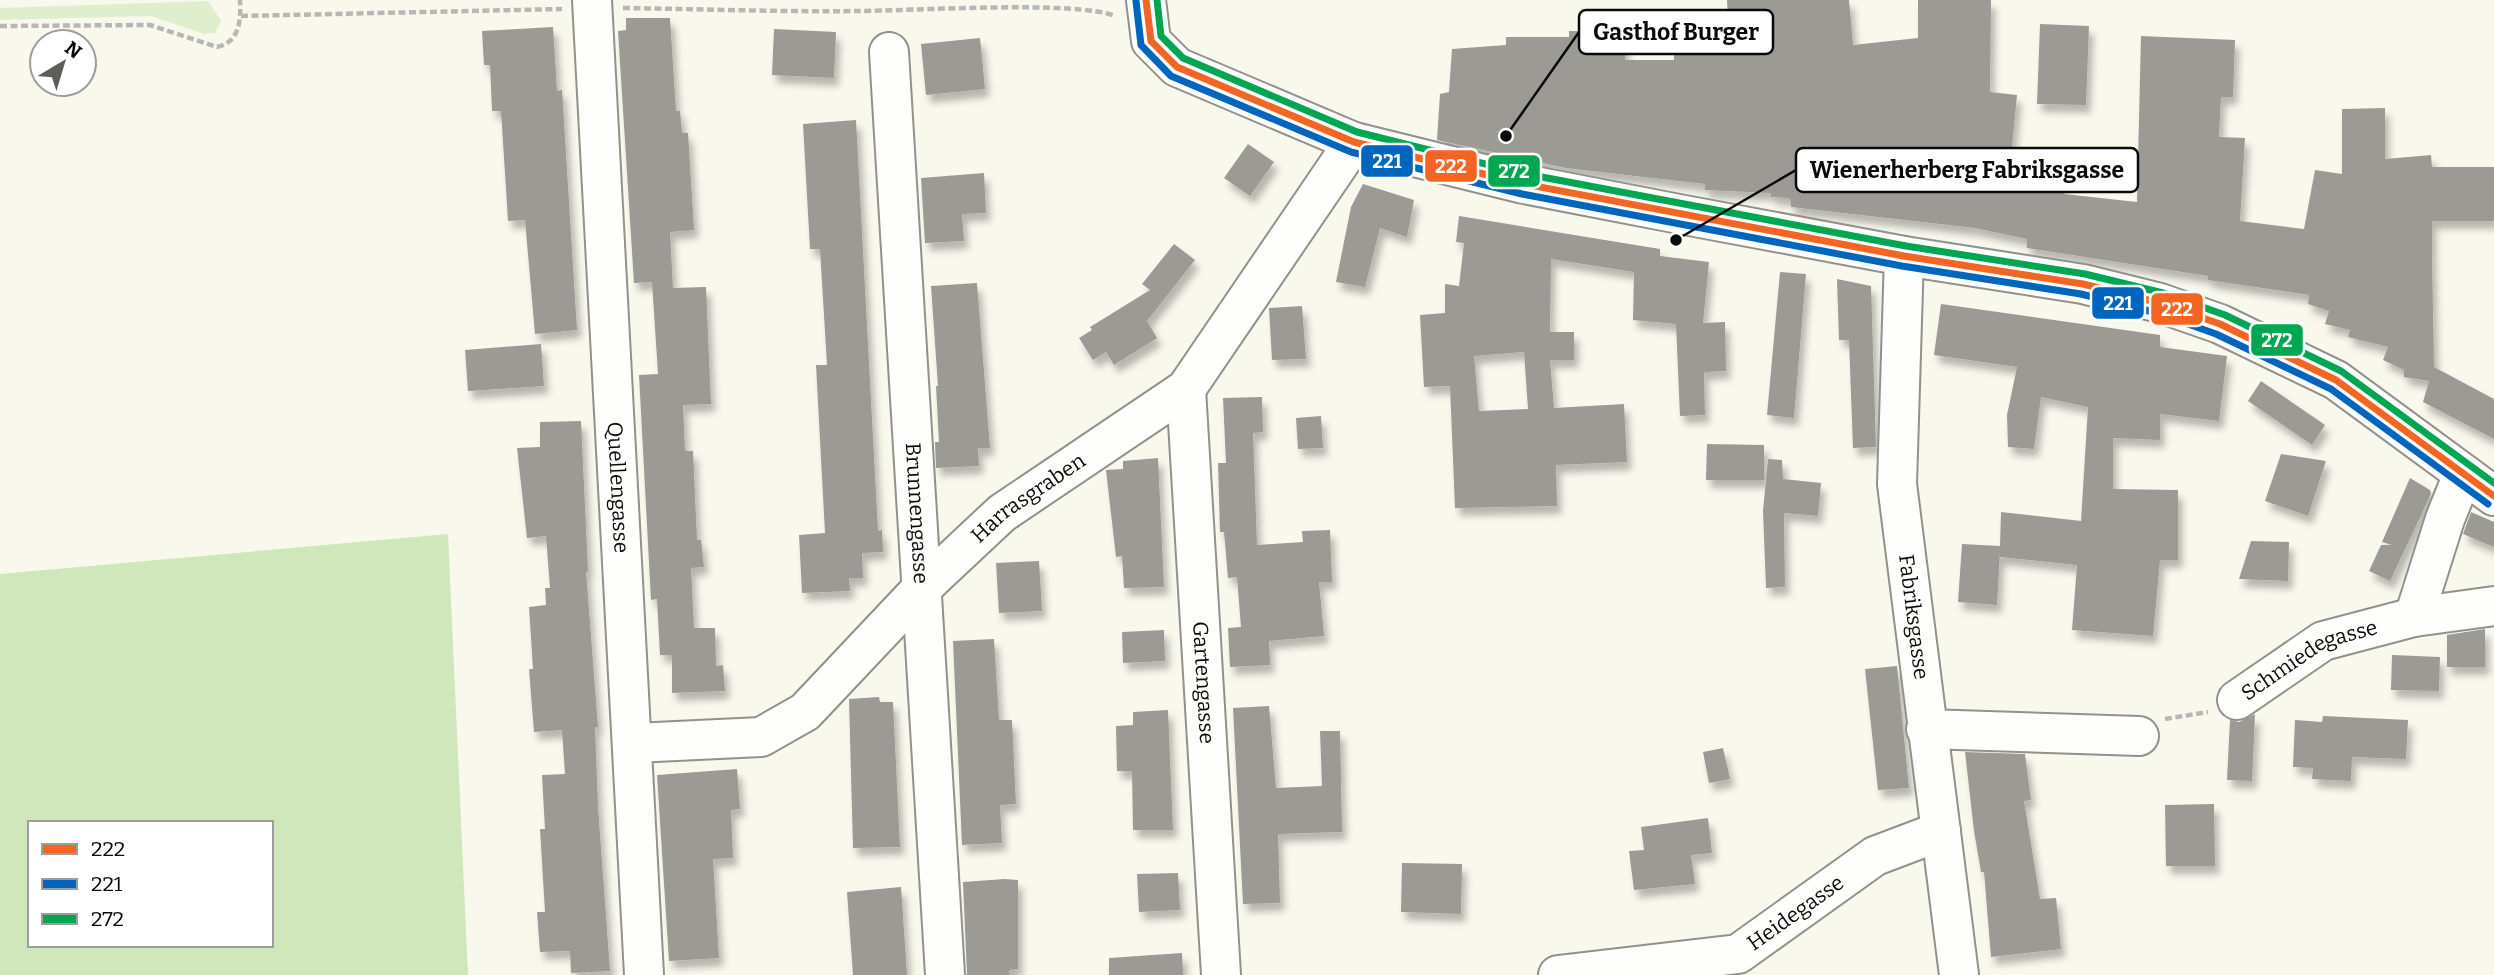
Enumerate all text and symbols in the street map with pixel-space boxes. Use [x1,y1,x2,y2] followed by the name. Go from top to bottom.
[1579,10,1773,54] callout: Gasthof Burger
[1593,18,1759,46] text: Gasthof Burger
[28,28,98,98] north arrow
[60,36,86,64] text: N
[1360,144,1414,178] line badge: 221
[1796,148,2138,192] callout: Wienerherberg Fabriksgasse
[1424,149,1478,183] line badge: 222
[1372,150,1403,173] text: 221
[1487,154,1541,188] line badge: 272
[1435,155,1467,178] text: 222
[1810,156,2124,184] text: Wienerherberg Fabriksgasse
[1498,160,1530,183] text: 272
[2091,286,2145,320] line badge: 221
[2103,292,2134,315] text: 221
[2150,292,2204,326] line badge: 222
[2161,298,2193,321] text: 222
[2250,323,2304,357] line badge: 272
[2261,329,2293,352] text: 272
[602,421,634,554] street label: Quellengasse
[900,442,934,584] street label: Brunnengasse
[966,447,1090,548] street label: Harrasgraben
[1893,553,1935,681] street label: Fabriksgasse
[2236,614,2380,706] street label: Schmiedegasse
[1187,620,1220,745] street label: Gartengasse
[28,821,273,947] legend
[91,836,125,862] text: 222
[1742,869,1849,956] street label: Heidegasse
[91,871,123,897] text: 221
[91,906,124,932] text: 272

